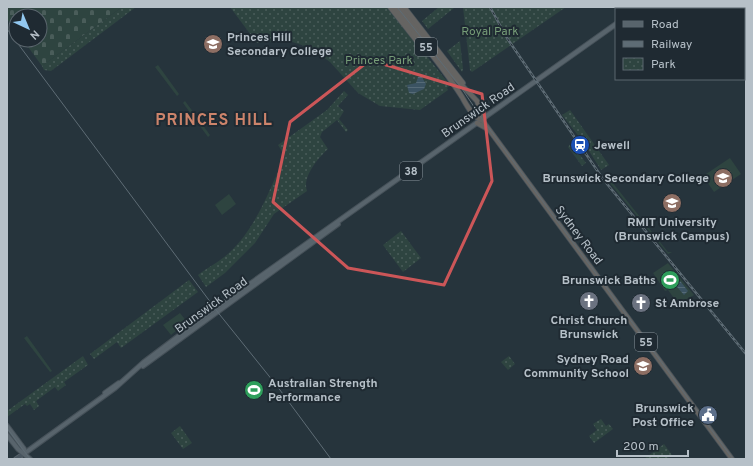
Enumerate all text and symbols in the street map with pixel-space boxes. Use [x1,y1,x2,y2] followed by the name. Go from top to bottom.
[8,8,48,48] north arrow
[615,8,745,80] legend
[651,17,679,33] text: Road
[461,24,519,40] park label: Royal Park
[27,27,42,42] text: N
[227,30,332,60] place label: Princes Hill Secondary College
[202,33,224,55] school or university icon: Princes Hill Secondary College
[651,37,692,53] text: Railway
[415,38,437,56] road number: 55
[345,53,413,69] park label: Princes Park
[651,57,676,73] text: Park
[439,80,518,142] street label: Brunswick Road
[155,111,273,131] district label: PRINCES HILL
[569,134,591,156] station icon: Jewell
[594,138,630,154] place label: Jewell
[400,162,422,180] road number: 38
[712,167,734,189] school or university icon: Brunswick Secondary College
[542,171,709,187] place label: Brunswick Secondary College
[661,192,683,214] school or university icon: RMIT University (Brunswick Campus)
[551,203,606,268] street label: Sydney Road
[614,215,730,245] place label: RMIT University (Brunswick Campus)
[659,269,681,291] sports icon: Brunswick Baths
[562,273,656,289] place label: Brunswick Baths
[172,274,251,338] street label: Brunswick Road
[578,290,600,312] church icon: Christ Church Brunswick
[630,292,652,314] church icon: St Ambrose
[655,296,720,312] place label: St Ambrose
[551,313,627,343] place label: Christ Church Brunswick
[635,333,657,351] road number: 55
[524,352,629,382] place label: Sydney Road Community School
[632,355,654,377] school or university icon: Sydney Road Community School
[268,376,378,406] place label: Australian Strength Performance
[243,379,265,401] sports icon: Australian Strength Performance
[632,401,694,431] place label: Brunswick Post Office
[697,404,719,426] public building icon: Brunswick Post Office
[617,432,688,458] scale bar
[623,439,659,455] text: 200 m

